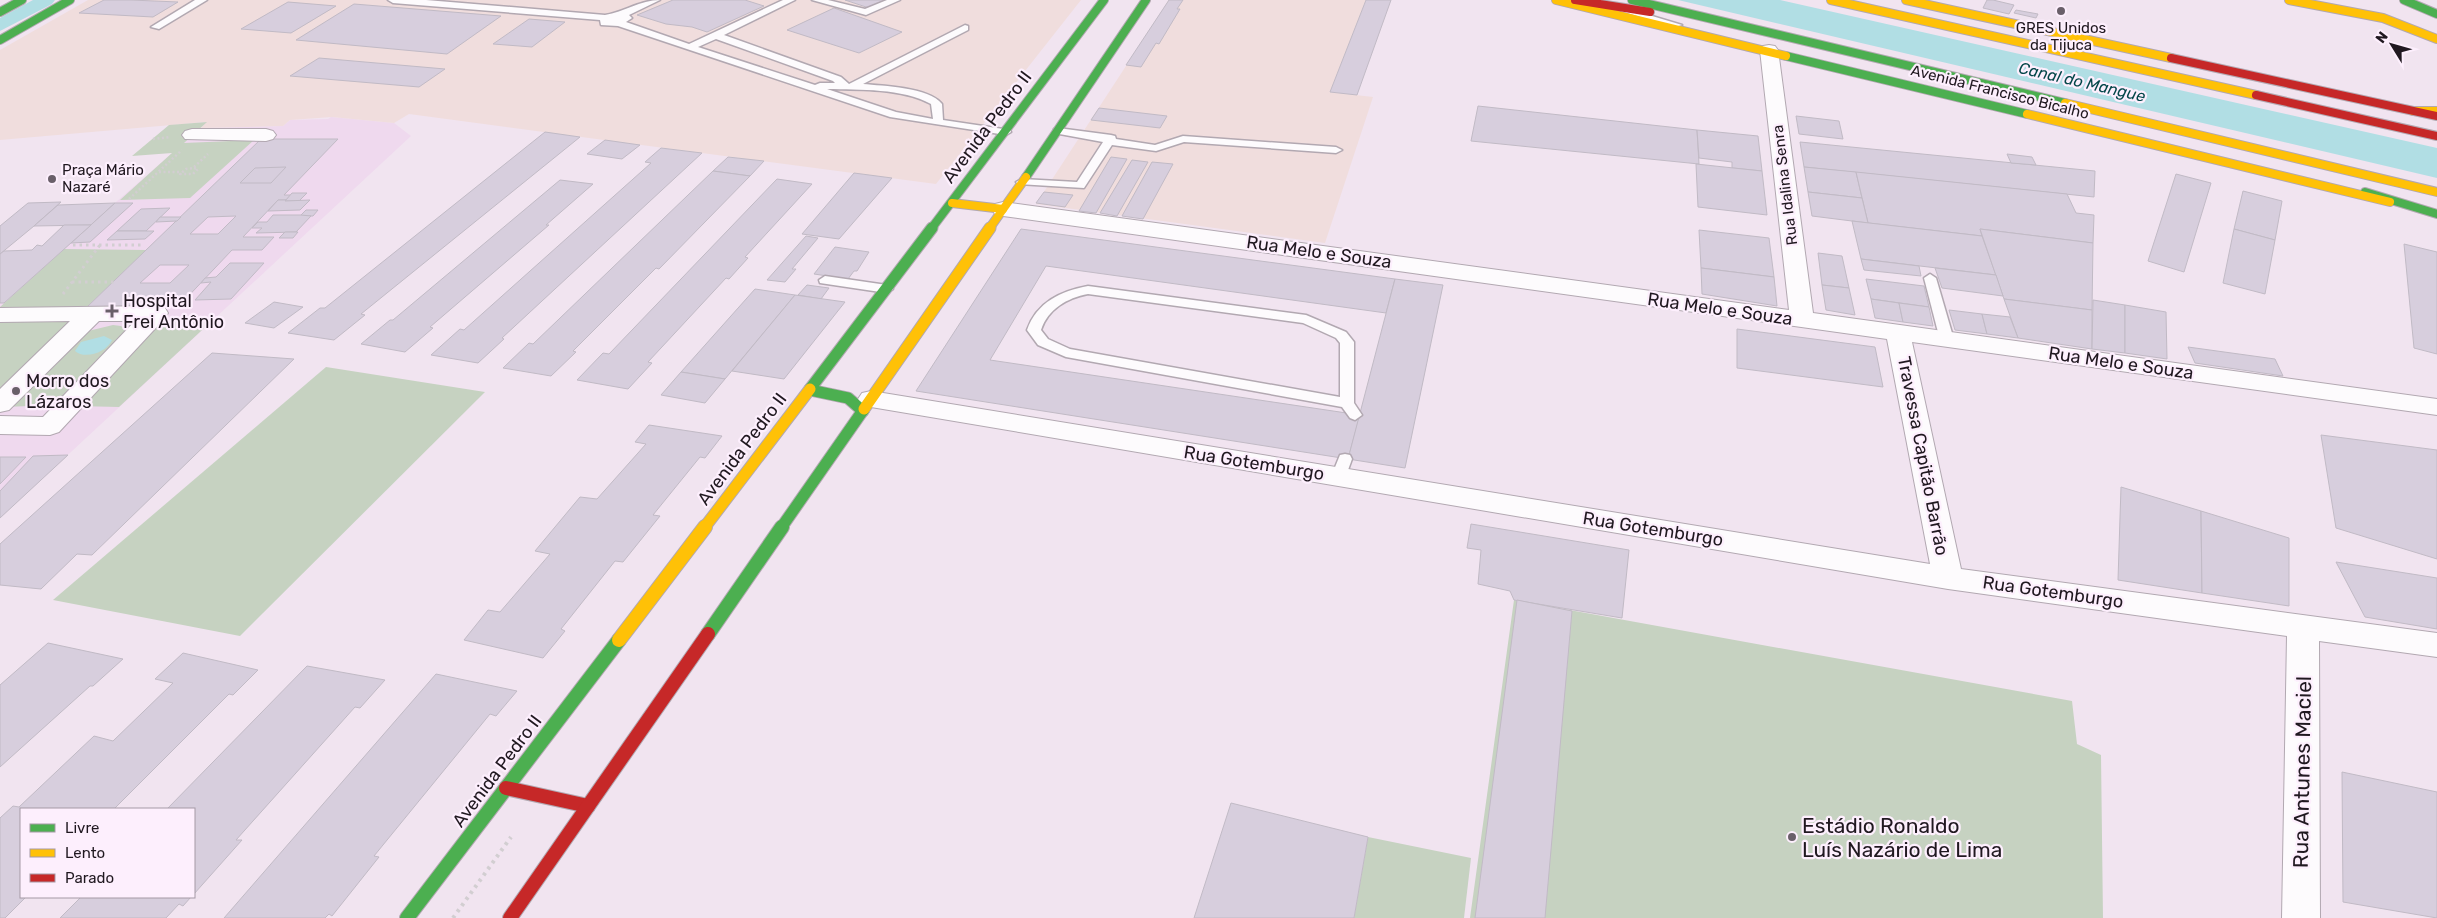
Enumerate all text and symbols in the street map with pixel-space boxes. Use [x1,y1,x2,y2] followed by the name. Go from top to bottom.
[2055,5,2067,17] marker: GRES Unidos da Tijuca
[2016,19,2107,54] place label: GRES Unidos da Tijuca
[2367,20,2417,70] north arrow
[2372,28,2392,47] text: N
[2017,58,2147,106] water label: Canal do Mangue
[1909,61,2091,123] street label: Avenida Francisco Bicalho
[938,66,1036,188] street label: Avenida Pedro II
[1769,124,1801,246] street label: Rua Idalina Senra
[62,161,144,196] place label: Praça Mário Nazaré
[46,173,58,185] marker: Praça Mário Nazaré
[1245,231,1393,273] street label: Rua Melo e Souza
[1646,288,1794,330] street label: Rua Melo e Souza
[123,290,224,333] place label: Hospital Frei Antônio
[105,304,119,318] marker: Hospital Frei Antônio
[2047,342,2195,384] street label: Rua Melo e Souza
[1893,355,1953,557] street label: Travessa Capitão Barrão
[26,370,109,413] place label: Morro dos Lázaros
[10,385,22,397] marker: Morro dos Lázaros
[693,388,791,510] street label: Avenida Pedro II
[1182,441,1326,485] street label: Rua Gotemburgo
[1581,507,1725,551] street label: Rua Gotemburgo
[1981,571,2125,613] street label: Rua Gotemburgo
[2288,676,2316,868] street label: Rua Antunes Maciel
[448,710,546,832] street label: Avenida Pedro II
[20,808,195,898] legend
[1802,813,2002,862] place label: Estádio Ronaldo Luís Nazário de Lima
[65,819,99,837] text: Livre
[1786,831,1798,843] marker: Estádio Ronaldo Luís Nazário de Lima
[65,844,105,862] text: Lento
[65,869,114,887] text: Parado

